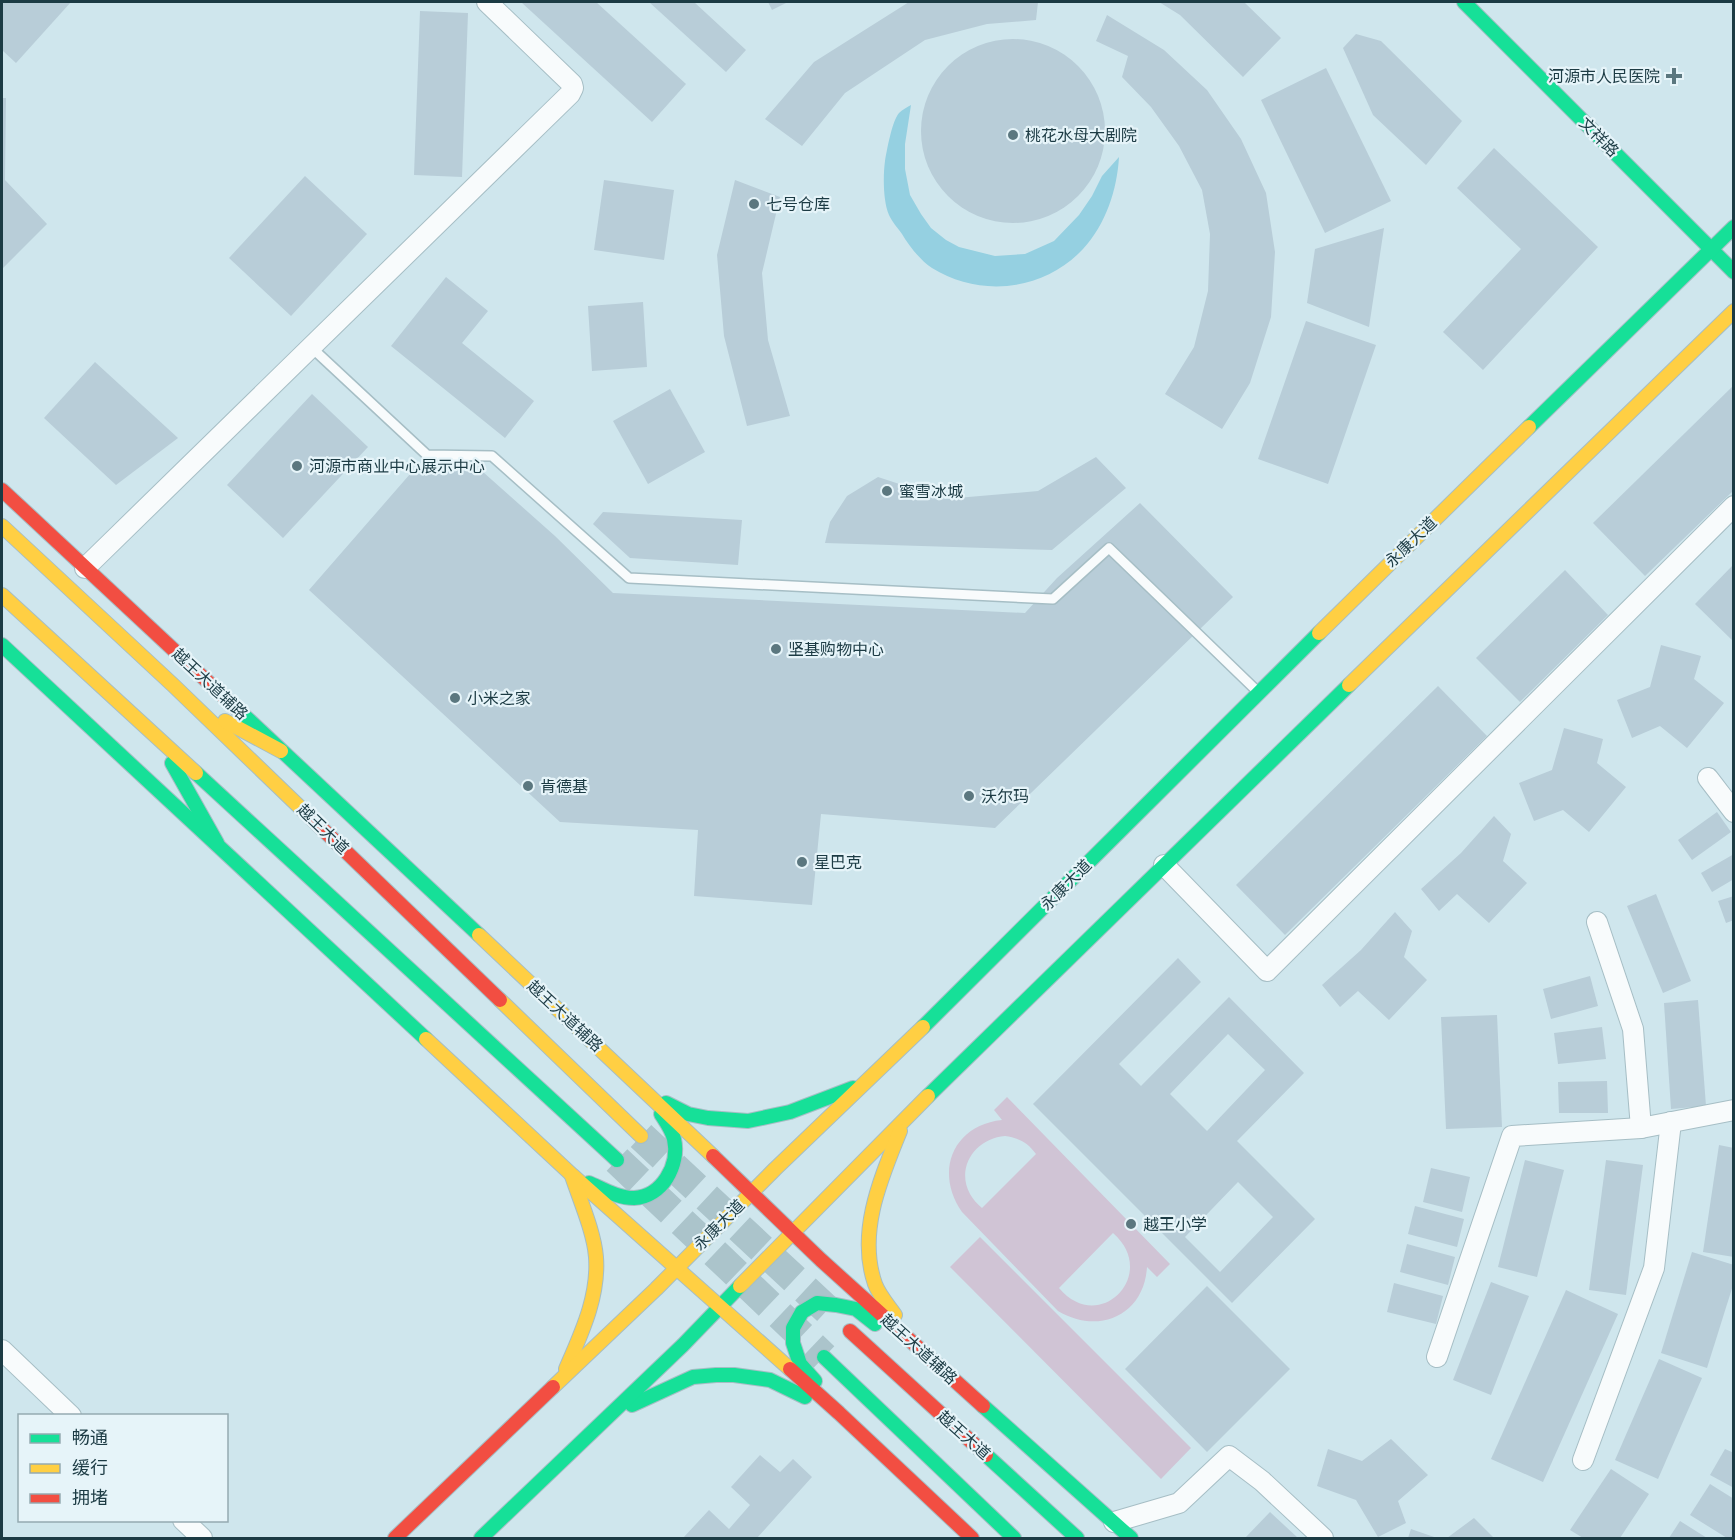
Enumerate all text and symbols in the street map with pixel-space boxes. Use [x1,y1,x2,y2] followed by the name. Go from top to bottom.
[1548,67,1660,86] place label: 河源市人民医院
[1665,67,1683,85] marker: 河源市人民医院
[1575,113,1623,161] street label: 文祥路
[1025,126,1137,145] place label: 桃花水母大剧院
[1006,128,1020,142] marker: 桃花水母大剧院
[766,195,830,214] place label: 七号仓库
[747,197,761,211] marker: 七号仓库
[309,457,485,476] place label: 河源市商业中心展示中心
[290,459,304,473] marker: 河源市商业中心展示中心
[899,482,963,501] place label: 蜜雪冰城
[880,484,894,498] marker: 蜜雪冰城
[1381,513,1441,571] street label: 永康大道
[788,640,884,659] place label: 坚基购物中心
[769,642,783,656] marker: 坚基购物中心
[168,644,252,724] street label: 越王大道辅路
[467,689,531,708] place label: 小米之家
[448,691,462,705] marker: 小米之家
[540,777,588,796] place label: 肯德基
[521,779,535,793] marker: 肯德基
[981,787,1029,806] place label: 沃尔玛
[962,789,976,803] marker: 沃尔玛
[293,800,353,858] street label: 越王大道
[814,853,862,872] place label: 星巴克
[795,855,809,869] marker: 星巴克
[1037,856,1095,914] street label: 永康大道
[523,976,607,1056] street label: 越王大道辅路
[690,1196,748,1254] street label: 永康大道
[1143,1215,1207,1234] place label: 越王小学
[1124,1217,1138,1231] marker: 越王小学
[877,1310,961,1388] street label: 越王大道辅路
[934,1407,994,1463] street label: 越王大道
[18,1414,228,1522] legend
[72,1427,108,1449] text: 畅通
[72,1457,108,1479] text: 缓行
[72,1487,108,1509] text: 拥堵

